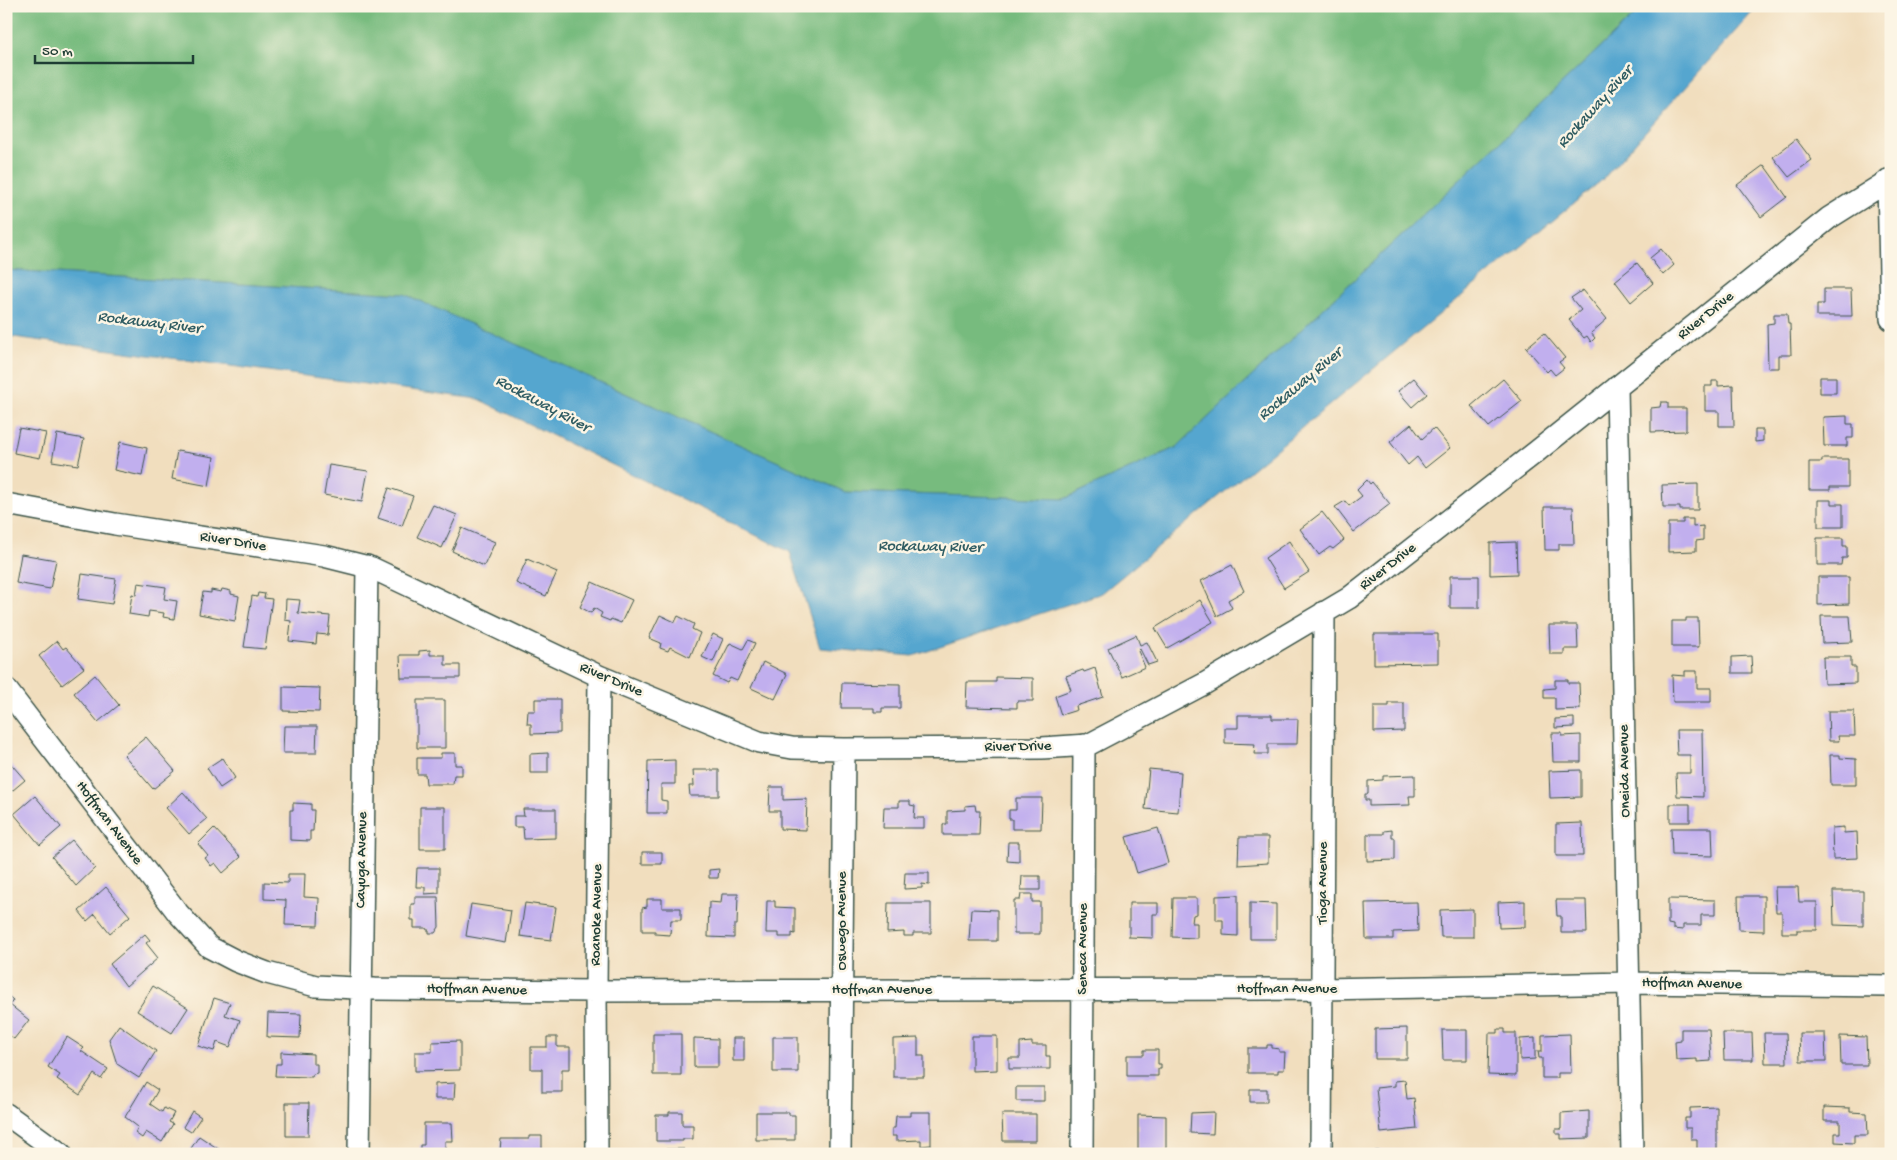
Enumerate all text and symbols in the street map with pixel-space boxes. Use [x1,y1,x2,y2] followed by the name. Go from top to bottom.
[35,32,192,64] scale bar
[42,43,73,61] text: 50 m
[1554,61,1640,153] water label: Rockaway River
[1674,288,1738,344] street label: River Drive
[96,308,205,340] water label: Rockaway River
[1255,342,1349,426] water label: Rockaway River
[492,372,595,439] water label: Rockaway River
[198,528,268,556] street label: River Drive
[878,538,985,558] water label: Rockaway River
[1356,539,1420,595] street label: River Drive
[577,659,646,701] street label: River Drive
[1615,724,1635,818] street label: Oneida Avenue
[984,737,1052,757] street label: River Drive
[72,778,147,869] street label: Hoffman Avenue
[352,811,372,908] street label: Cayuga Avenue
[1314,842,1332,925] street label: Tioga Avenue
[587,864,607,966] street label: Roanoke Avenue
[833,871,851,970] street label: Oswego Avenue
[1074,903,1092,995] street label: Seneca Avenue
[1642,974,1743,994] street label: Hoffman Avenue
[427,980,528,1000] street label: Hoffman Avenue
[1237,980,1337,998] street label: Hoffman Avenue
[832,981,932,999] street label: Hoffman Avenue

